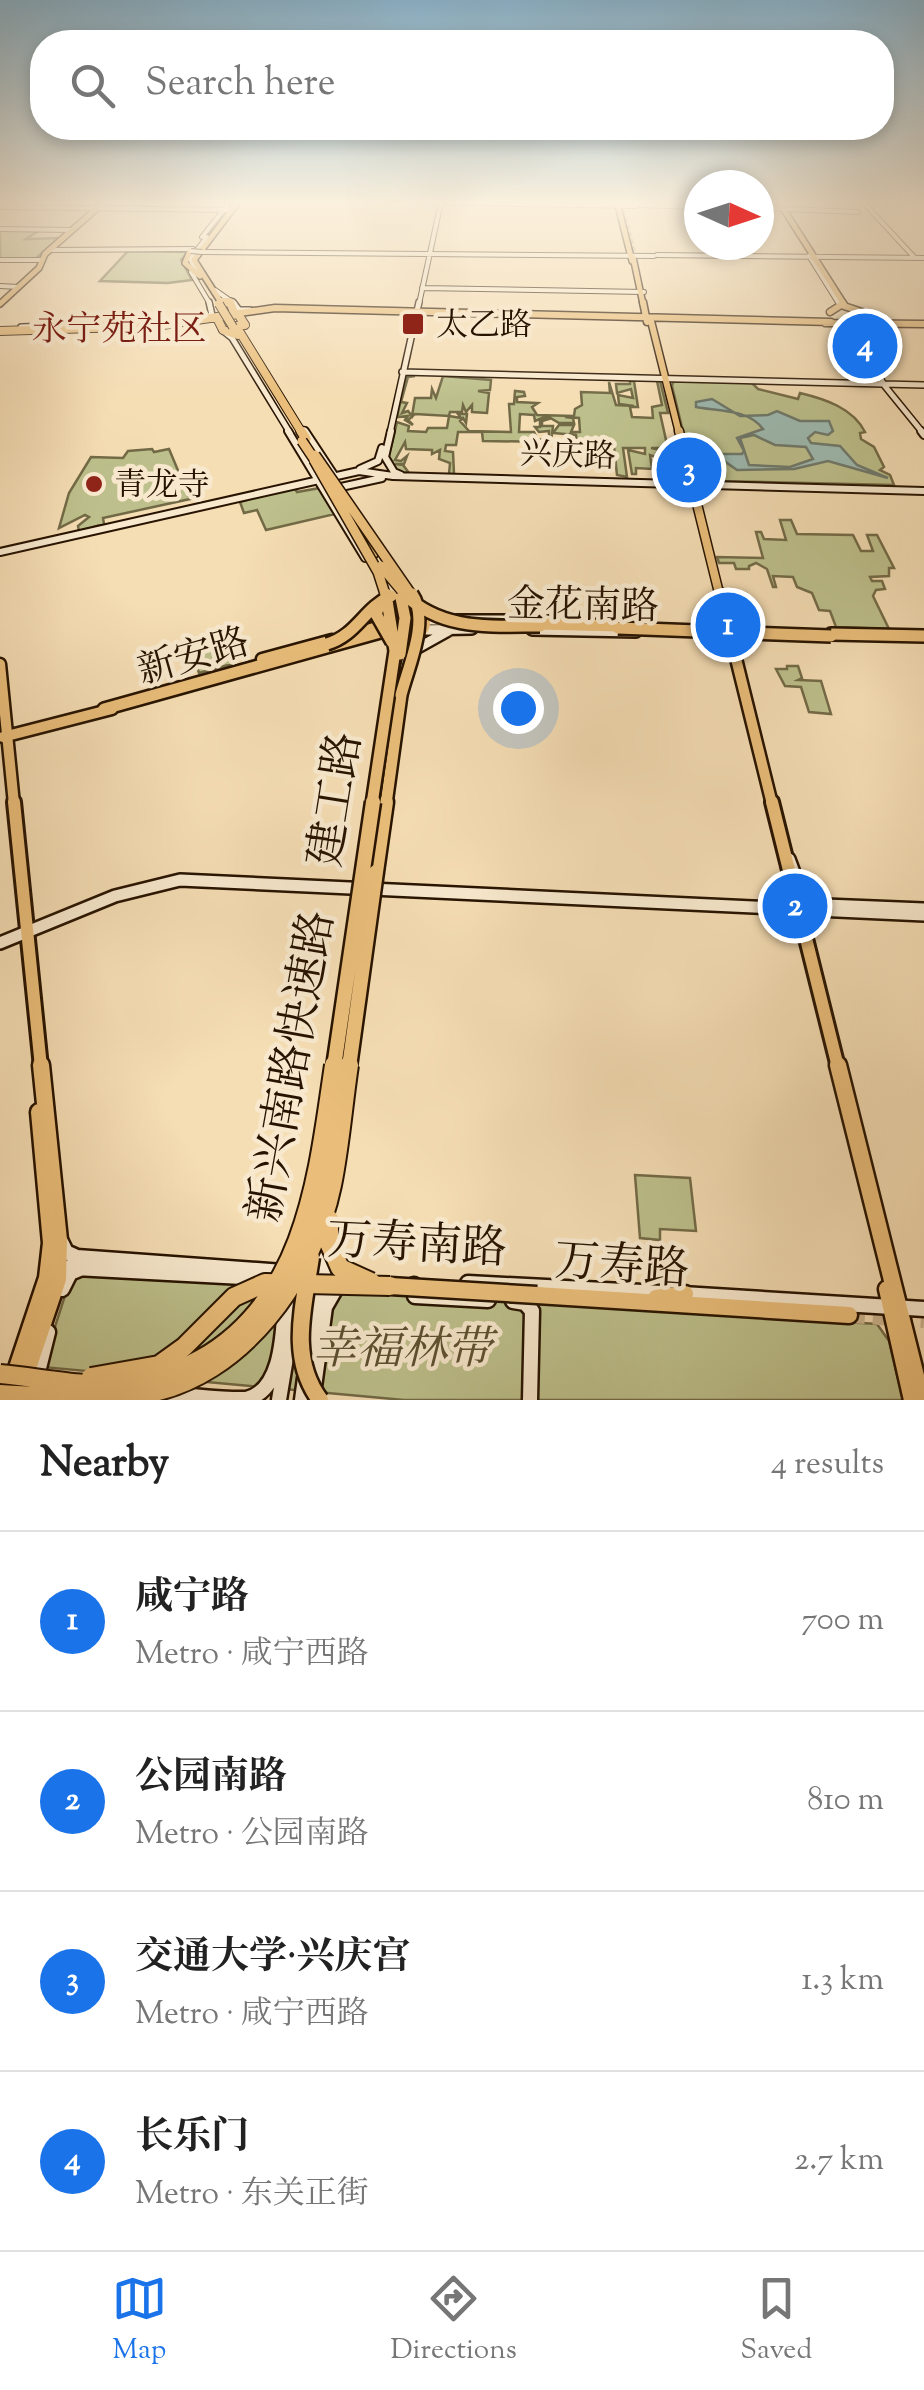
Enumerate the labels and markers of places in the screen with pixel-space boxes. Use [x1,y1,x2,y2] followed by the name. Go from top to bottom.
[436,304,532,350] place label: 太乙路
[832,308,898,384] pin: 4
[400,311,426,337] marker: 太乙路
[656,432,722,508] pin: 3
[114,464,210,510] place label: 青龙寺
[83,473,105,495] marker: 青龙寺
[696,588,760,662] pin: 1
[762,868,828,944] pin: 2

